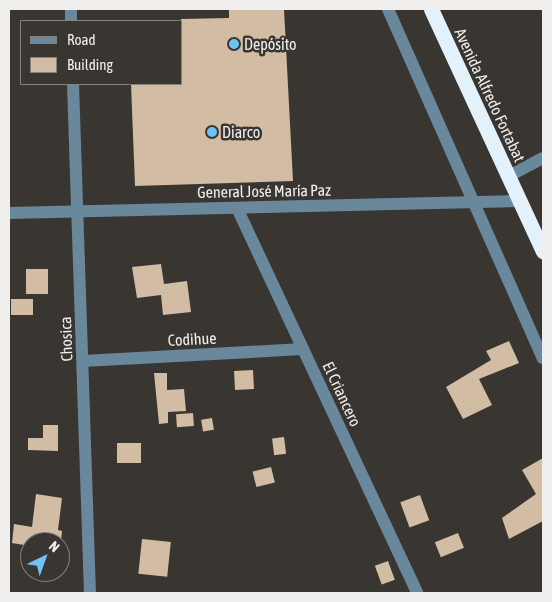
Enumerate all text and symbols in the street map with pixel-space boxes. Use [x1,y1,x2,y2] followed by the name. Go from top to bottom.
[20,20,182,85] legend
[450,25,530,165] street label: Avenida Alfredo Fortabat
[67,31,96,48] text: Road
[244,34,297,54] place label: Depósito
[228,38,240,50] marker: Depósito
[67,56,113,73] text: Building
[222,122,260,142] place label: Diarco
[206,126,218,138] marker: Diarco
[197,180,331,202] street label: General José María Paz
[56,316,76,362] street label: Chosica
[167,328,217,350] street label: Codihue
[319,358,365,430] street label: El Criancero
[20,532,70,582] north arrow
[46,538,63,555] text: N

